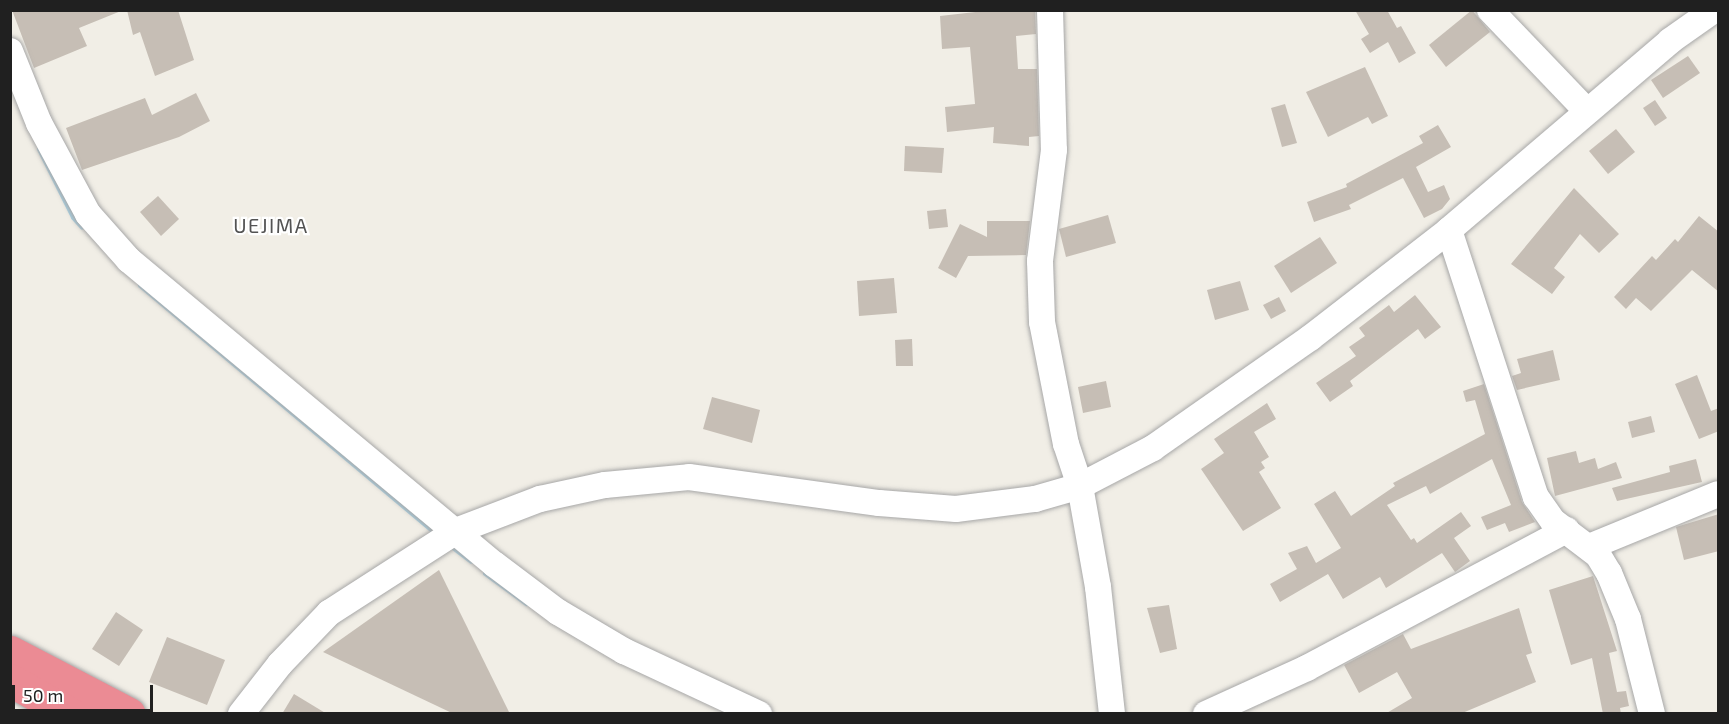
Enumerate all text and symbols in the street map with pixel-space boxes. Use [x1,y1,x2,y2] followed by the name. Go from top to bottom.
[233,213,309,237] district label: UEJIMA
[15,673,156,711] scale bar
[23,684,63,706] text: 50 m

